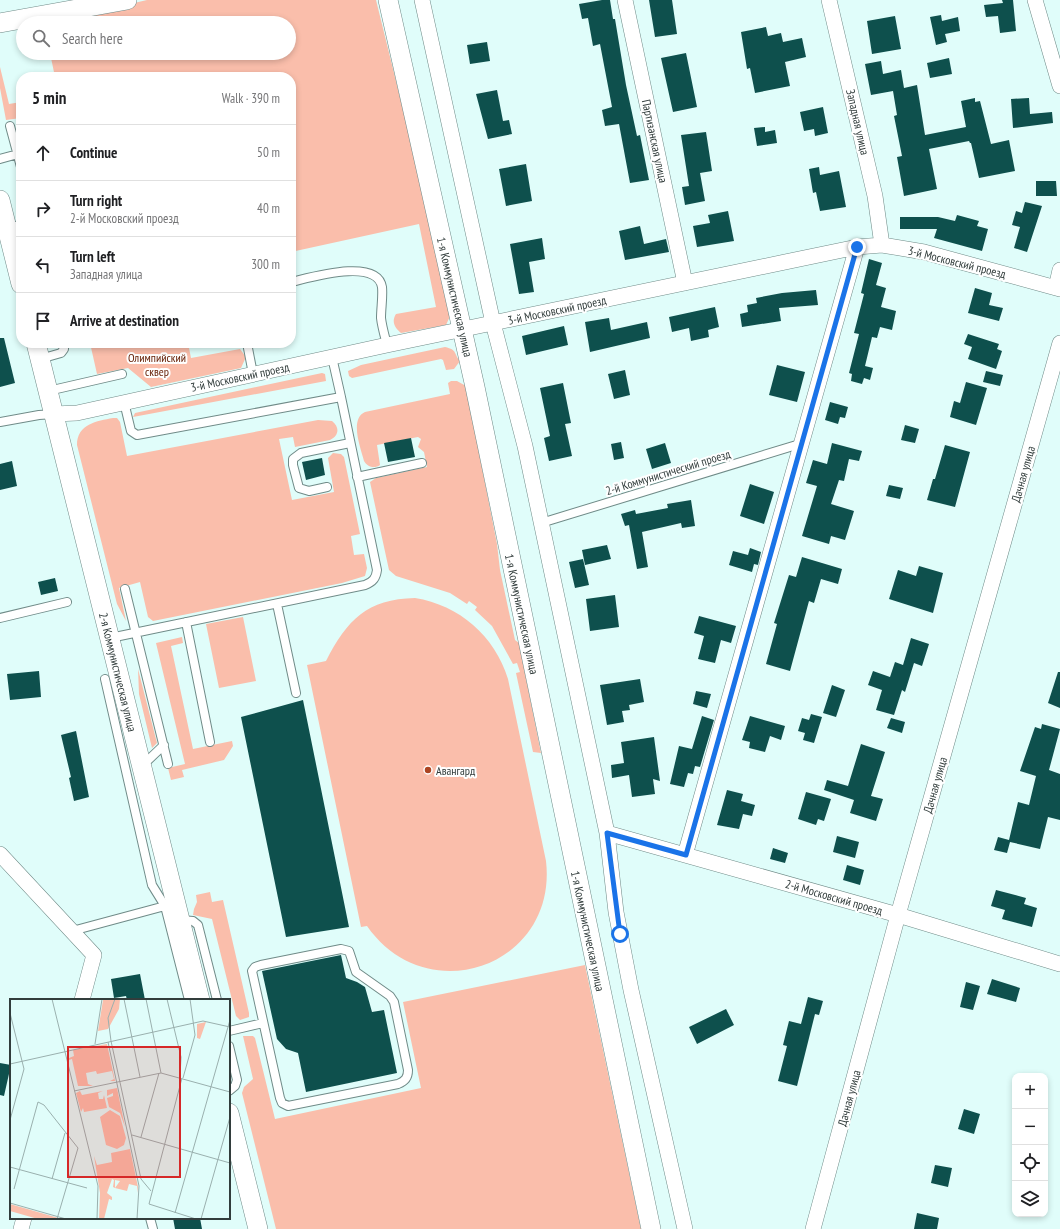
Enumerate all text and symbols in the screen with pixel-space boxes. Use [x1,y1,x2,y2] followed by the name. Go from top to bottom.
[16,16,296,60] search box
[30,27,52,49] icon: search
[62,29,123,48] text: Search here
[32,87,66,109] text: 5 min
[843,88,873,157] street label: Западная улица
[222,90,280,107] text: Walk · 390 m
[639,98,671,184] street label: Партизанская улица
[32,142,54,164] icon: ahead
[70,143,117,162] text: Continue
[257,144,280,161] text: 50 m
[70,191,122,210] text: Turn right
[32,198,54,220] icon: right
[257,200,280,217] text: 40 m
[70,210,179,227] text: 2-й Московский проезд
[434,236,476,359] street label: 1-я Коммунистическая улица
[848,238,866,256] route end
[906,243,1008,282] street label: 3-й Московский проезд
[70,247,115,266] text: Turn left
[32,254,54,276] icon: left
[251,256,280,273] text: 300 m
[70,266,143,283] text: Западная улица
[506,292,608,328] street label: 3-й Московский проезд
[32,310,54,332] icon: arrive
[70,311,179,330] text: Arrive at destination
[128,350,186,379] park label: Олимпийский сквер
[189,359,291,395] street label: 3-й Московский проезд
[1008,444,1038,504] street label: Дачная улица
[604,446,733,498] street label: 2-й Коммунистический проезд
[502,553,542,676] street label: 1-я Коммунистическая улица
[96,611,140,733] street label: 2-я Коммунистическая улица
[920,755,950,815] street label: Дачная улица
[436,763,476,778] place label: Авангард
[423,765,433,775] marker: Авангард
[568,870,608,993] street label: 1-я Коммунистическая улица
[784,876,885,918] street label: 2-й Московский проезд
[611,925,629,943] route start
[10,999,230,1219] inset map
[834,1068,864,1128] street label: Дачная улица
[1012,1073,1048,1217] map controls
[1012,1073,1048,1109] button: +
[1012,1109,1048,1145] button: −
[1012,1145,1048,1181] button: locate
[1012,1181,1048,1217] button: layers

